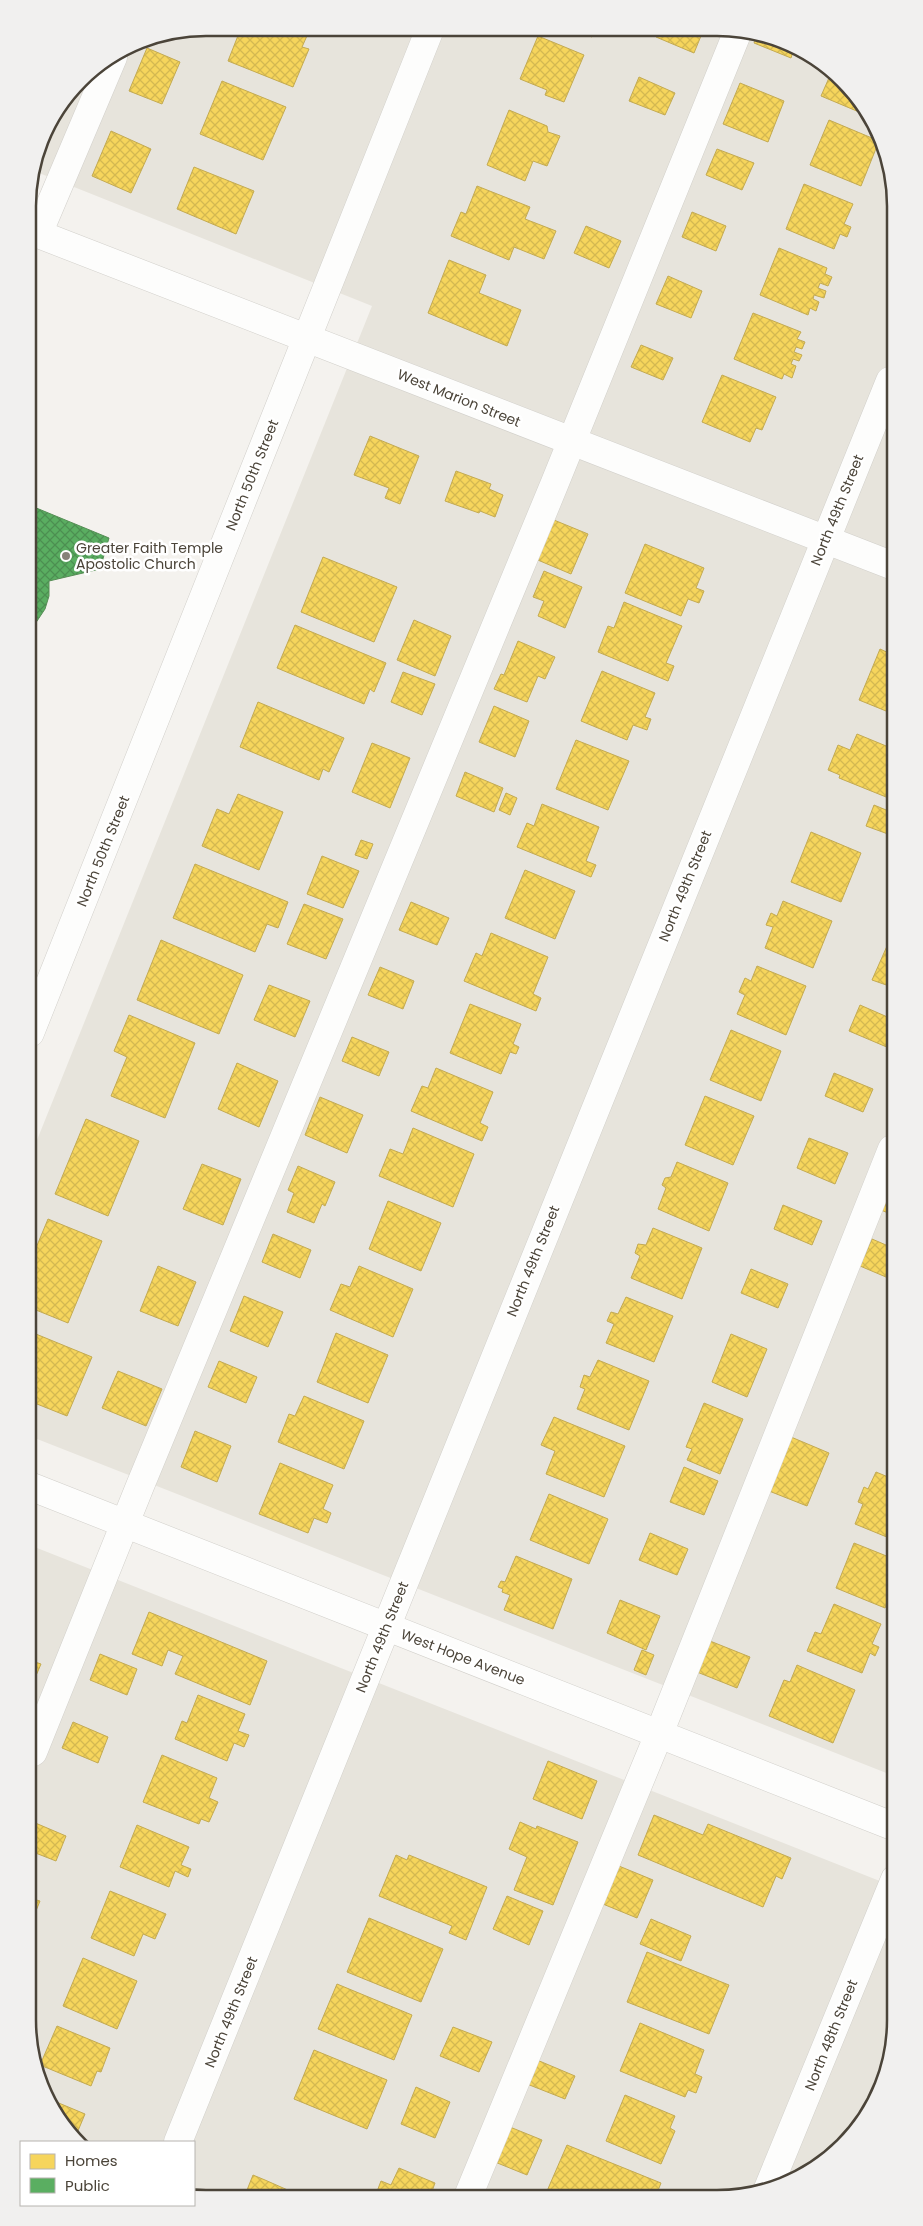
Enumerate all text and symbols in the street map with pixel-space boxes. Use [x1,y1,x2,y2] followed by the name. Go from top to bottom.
[394,364,524,432] street label: West Marion Street
[221,416,283,534] street label: North 50th Street
[806,451,868,569] street label: North 49th Street
[76,538,223,574] place label: Greater Faith Temple Apostolic Church
[60,550,72,562] marker: Greater Faith Temple Apostolic Church
[72,792,134,910] street label: North 50th Street
[654,827,716,945] street label: North 49th Street
[502,1202,564,1320] street label: North 49th Street
[351,1578,413,1696] street label: North 49th Street
[398,1624,528,1690] street label: West Hope Avenue
[200,1953,262,2071] street label: North 49th Street
[800,1976,862,2094] street label: North 48th Street
[20,2141,195,2206] legend
[65,2150,118,2171] text: Homes
[65,2175,110,2196] text: Public

